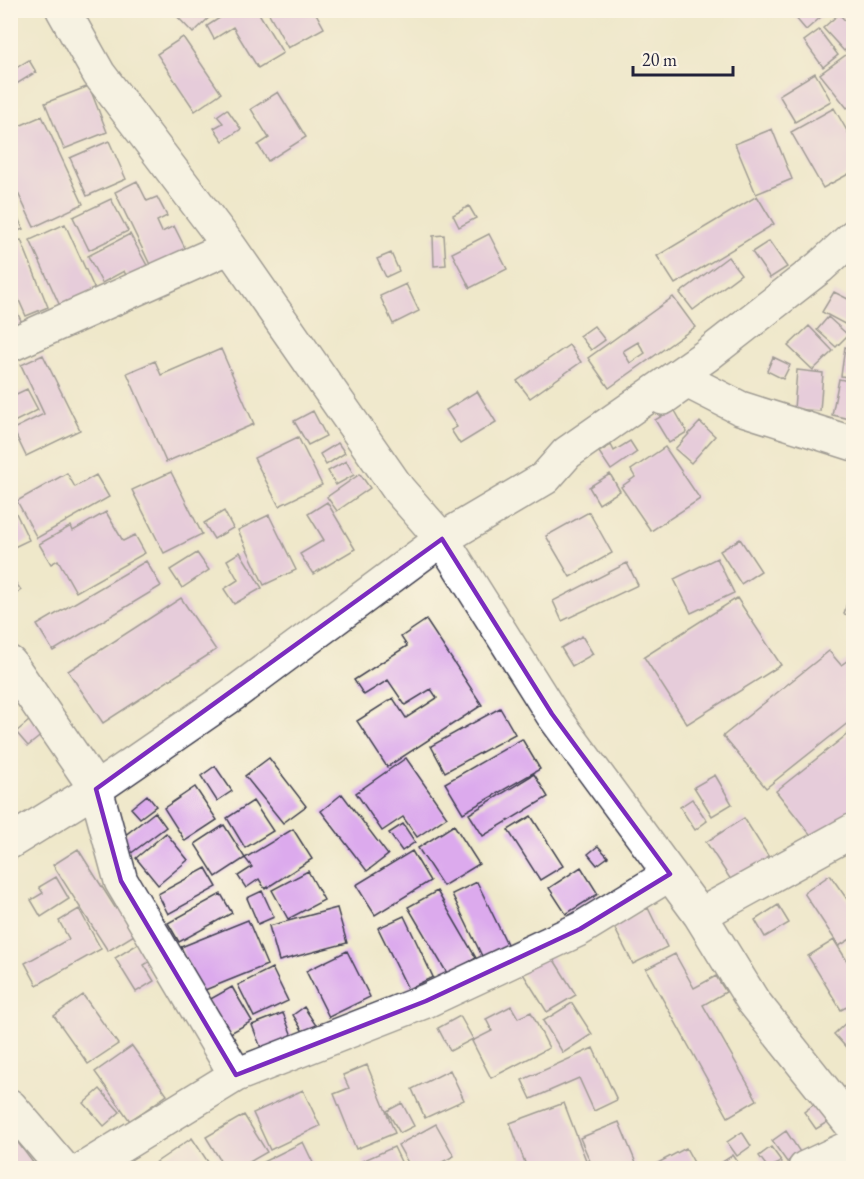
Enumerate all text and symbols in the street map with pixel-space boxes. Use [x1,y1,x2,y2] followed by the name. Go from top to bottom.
[633,39,734,77] scale bar
[642,48,677,71] text: 20 m

